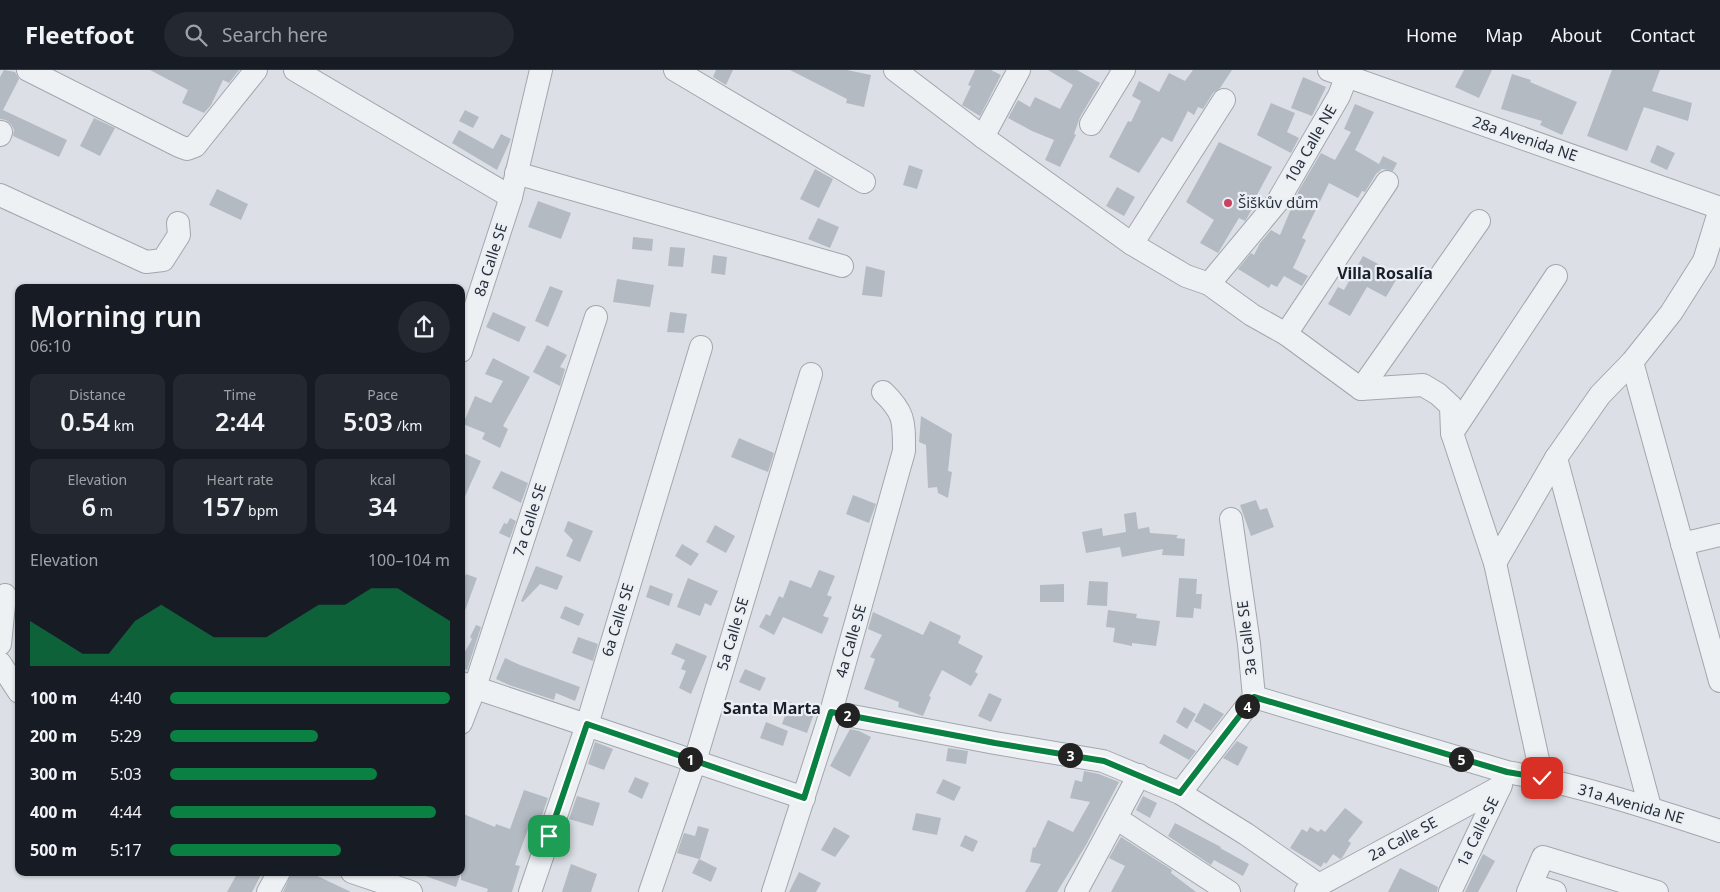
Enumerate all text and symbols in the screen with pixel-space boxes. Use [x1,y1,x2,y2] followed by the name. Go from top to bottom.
[164,12,514,57] search box
[25,18,134,51] text: Fleetfoot
[182,21,210,49] icon: search
[222,22,328,48] text: Search here
[1406,23,1457,47] text: Home
[1485,23,1523,47] text: Map
[1551,23,1602,47] text: About
[1630,23,1695,47] text: Contact
[1280,101,1341,186] street label: 10a Calle NE
[1470,111,1580,165] street label: 28a Avenida NE
[1238,192,1319,212] place label: Šiškův dům
[1222,197,1234,209] marker: Šiškův dům
[469,221,511,299] street label: 8a Calle SE
[1337,262,1433,284] district label: Villa Rosalía
[30,297,202,335] text: Morning run
[398,301,450,353] button: share
[30,335,71,357] text: 06:10
[69,385,126,404] text: Distance
[224,385,256,404] text: Time
[367,385,398,404] text: Pace
[60,404,110,438] text: 0.54
[215,404,265,438] text: 2:44
[343,404,393,438] text: 5:03
[110,416,134,435] text: km
[393,416,422,435] text: /km
[67,470,127,489] text: Elevation
[207,470,273,489] text: Heart rate
[370,470,396,489] text: kcal
[508,481,550,559] street label: 7a Calle SE
[82,489,96,523] text: 6
[202,489,244,523] text: 157
[368,489,397,523] text: 34
[96,501,113,520] text: m
[244,501,278,520] text: bpm
[30,549,98,571] text: Elevation
[368,549,450,571] text: 100–104 m
[596,581,638,659] street label: 6a Calle SE
[711,595,753,673] street label: 5a Calle SE
[1231,599,1261,677] street label: 3a Calle SE
[830,602,870,680] street label: 4a Calle SE
[30,687,77,709] text: 100 m
[110,687,142,709] text: 4:40
[1234,694,1260,718] pin: 4
[723,697,821,719] district label: Santa Marta
[1243,697,1252,716] text: 4
[834,702,860,728] pin: 2
[843,706,852,725] text: 2
[30,725,77,747] text: 200 m
[110,725,142,747] text: 5:29
[1058,742,1082,768] pin: 3
[678,746,702,772] pin: 1
[1066,746,1075,765] text: 3
[1448,746,1474,772] pin: 5
[686,750,695,769] text: 1
[1457,750,1466,769] text: 5
[1521,757,1563,799] pin
[30,763,77,785] text: 300 m
[110,763,142,785] text: 5:03
[1528,764,1556,792] icon: check
[1576,778,1687,828] street label: 31a Avenida NE
[1452,793,1503,870] street label: 1a Calle SE
[30,801,77,823] text: 400 m
[110,801,142,823] text: 4:44
[1365,812,1441,865] street label: 2a Calle SE
[528,815,570,857] pin
[535,822,563,850] icon: arrive
[30,839,77,861] text: 500 m
[110,839,142,861] text: 5:17

